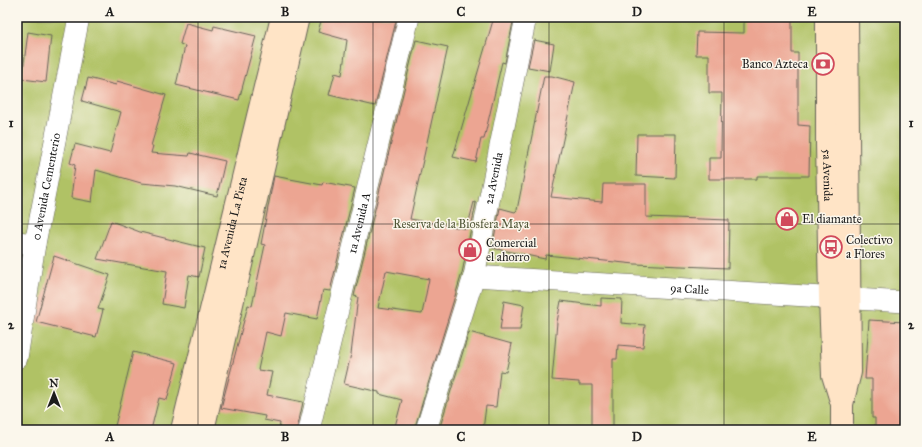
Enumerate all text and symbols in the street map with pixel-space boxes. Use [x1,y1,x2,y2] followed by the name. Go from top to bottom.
[105,4,115,20] text: A
[281,4,290,20] text: B
[457,4,466,20] text: C
[632,4,642,20] text: D
[807,4,817,20] text: E
[810,51,836,77] bank icon: Banco Azteca
[742,57,809,71] place label: Banco Azteca
[8,115,14,131] text: 1
[908,115,914,131] text: 1
[29,132,63,241] street label: 0 Avenida Cementerio
[820,149,835,202] street label: 5a Avenida
[482,150,506,205] street label: 2a Avenida
[214,174,250,271] street label: 1a Avenida La Pista
[345,191,373,255] street label: 1a Avenida A
[774,206,800,232] shop icon: El diamante
[802,212,862,226] place label: El diamante
[393,217,530,231] park label: Reserva de la Biosfera Maya
[846,233,893,261] place label: Colectivo a Flores
[818,234,844,260] bus stop icon: Colectivo a Flores
[486,236,537,264] place label: Comercial el ahorro
[457,237,483,263] shop icon: Comercial el ahorro
[670,281,709,297] street label: 9a Calle
[8,317,15,333] text: 2
[908,317,915,333] text: 2
[34,373,74,413] north arrow
[49,377,59,390] text: N
[105,429,115,445] text: A
[281,429,290,445] text: B
[457,429,466,445] text: C
[632,429,642,445] text: D
[807,429,817,445] text: E

